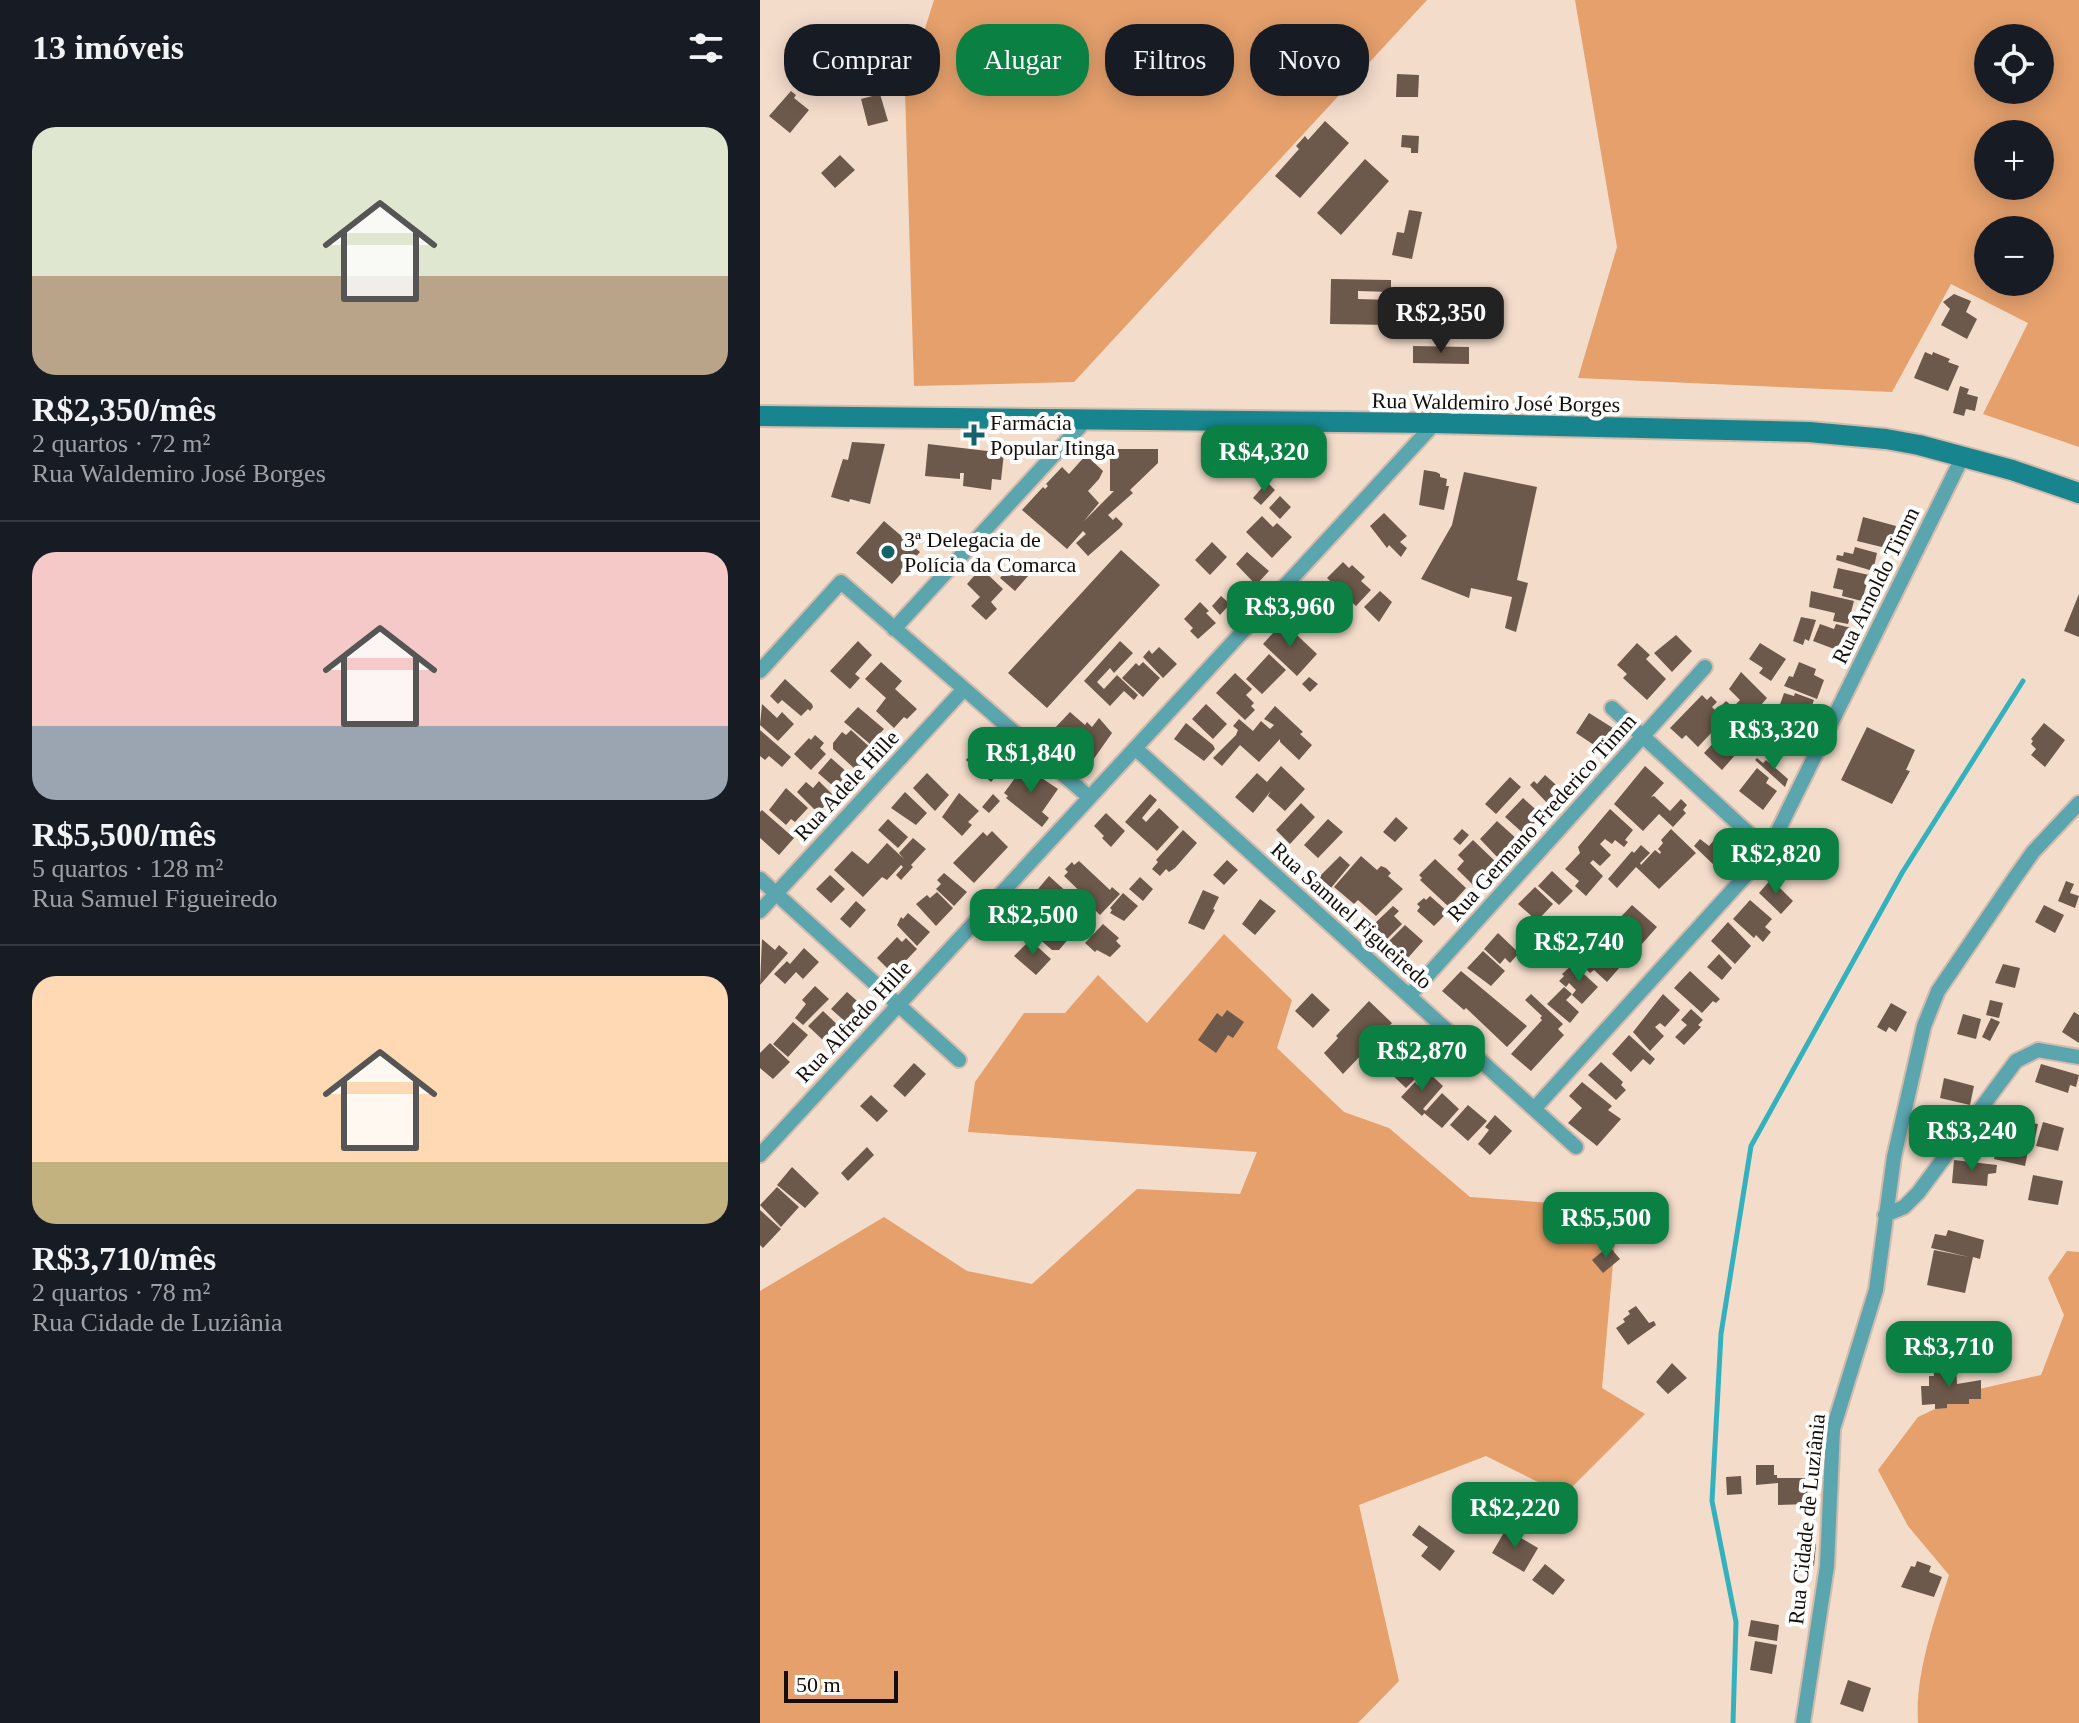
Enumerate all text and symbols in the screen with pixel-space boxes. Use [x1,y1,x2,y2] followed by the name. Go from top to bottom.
[784,24,940,96] chip: Comprar
[956,24,1089,96] chip: Alugar
[1105,24,1234,96] chip: Filtros
[1250,24,1369,96] chip: Novo
[1974,24,2054,296] map controls
[1974,24,2054,104] button: locate
[684,26,728,70] icon: filters
[32,29,184,66] text: 13 imóveis
[1974,120,2054,200] button: +
[308,179,452,323] icon: home
[1974,216,2054,296] button: −
[1367,287,1515,355] pin: R$2,350
[1396,298,1486,327] text: R$2,350
[1372,388,1620,417] street label: Rua Waldemiro José Borges
[32,391,216,428] text: R$2,350/mês
[990,410,1115,460] place label: Farmácia Popular Itinga
[965,426,983,444] marker: Farmácia Popular Itinga
[1190,426,1338,494] pin: R$4,320
[32,429,210,458] text: 2 quartos · 72 m²
[1219,437,1309,466] text: R$4,320
[32,459,326,488] text: Rua Waldemiro José Borges
[1827,503,1924,668] street label: Rua Arnoldo Timm
[904,527,1077,577] place label: 3ª Delegacia de Polícia da Comarca
[879,543,897,561] marker: 3ª Delegacia de Polícia da Comarca
[1216,581,1364,649] pin: R$3,960
[1245,592,1335,621] text: R$3,960
[308,604,452,748] icon: home
[1700,704,1848,772] pin: R$3,320
[1442,708,1641,926] street label: Rua Germano Frederico Timm
[1729,715,1819,744] text: R$3,320
[789,725,904,846] street label: Rua Adele Hille
[957,727,1105,795] pin: R$1,840
[986,738,1076,767] text: R$1,840
[32,816,216,853] text: R$5,500/mês
[1702,828,1850,896] pin: R$2,820
[1266,837,1437,994] street label: Rua Samuel Figueiredo
[1731,839,1821,868] text: R$2,820
[32,854,223,883] text: 5 quartos · 128 m²
[32,884,278,913] text: Rua Samuel Figueiredo
[959,889,1107,957] pin: R$2,500
[988,900,1078,929] text: R$2,500
[1505,916,1653,984] pin: R$2,740
[1534,927,1624,956] text: R$2,740
[790,955,916,1088] street label: Rua Alfredo Hille
[1348,1025,1496,1093] pin: R$2,870
[308,1028,452,1172] icon: home
[1377,1036,1467,1065] text: R$2,870
[1898,1105,2046,1173] pin: R$3,240
[1927,1116,2017,1145] text: R$3,240
[1532,1192,1680,1260] pin: R$5,500
[1561,1203,1651,1232] text: R$5,500
[32,1240,216,1277] text: R$3,710/mês
[32,1278,210,1307] text: 2 quartos · 78 m²
[32,1308,283,1337] text: Rua Cidade de Luziânia
[1875,1321,2023,1389] pin: R$3,710
[1904,1332,1994,1361] text: R$3,710
[1783,1412,1830,1626] street label: Rua Cidade de Luziânia
[1441,1482,1589,1550] pin: R$2,220
[1470,1493,1560,1522] text: R$2,220
[784,1667,898,1703] scale bar
[796,1672,841,1697] text: 50 m

